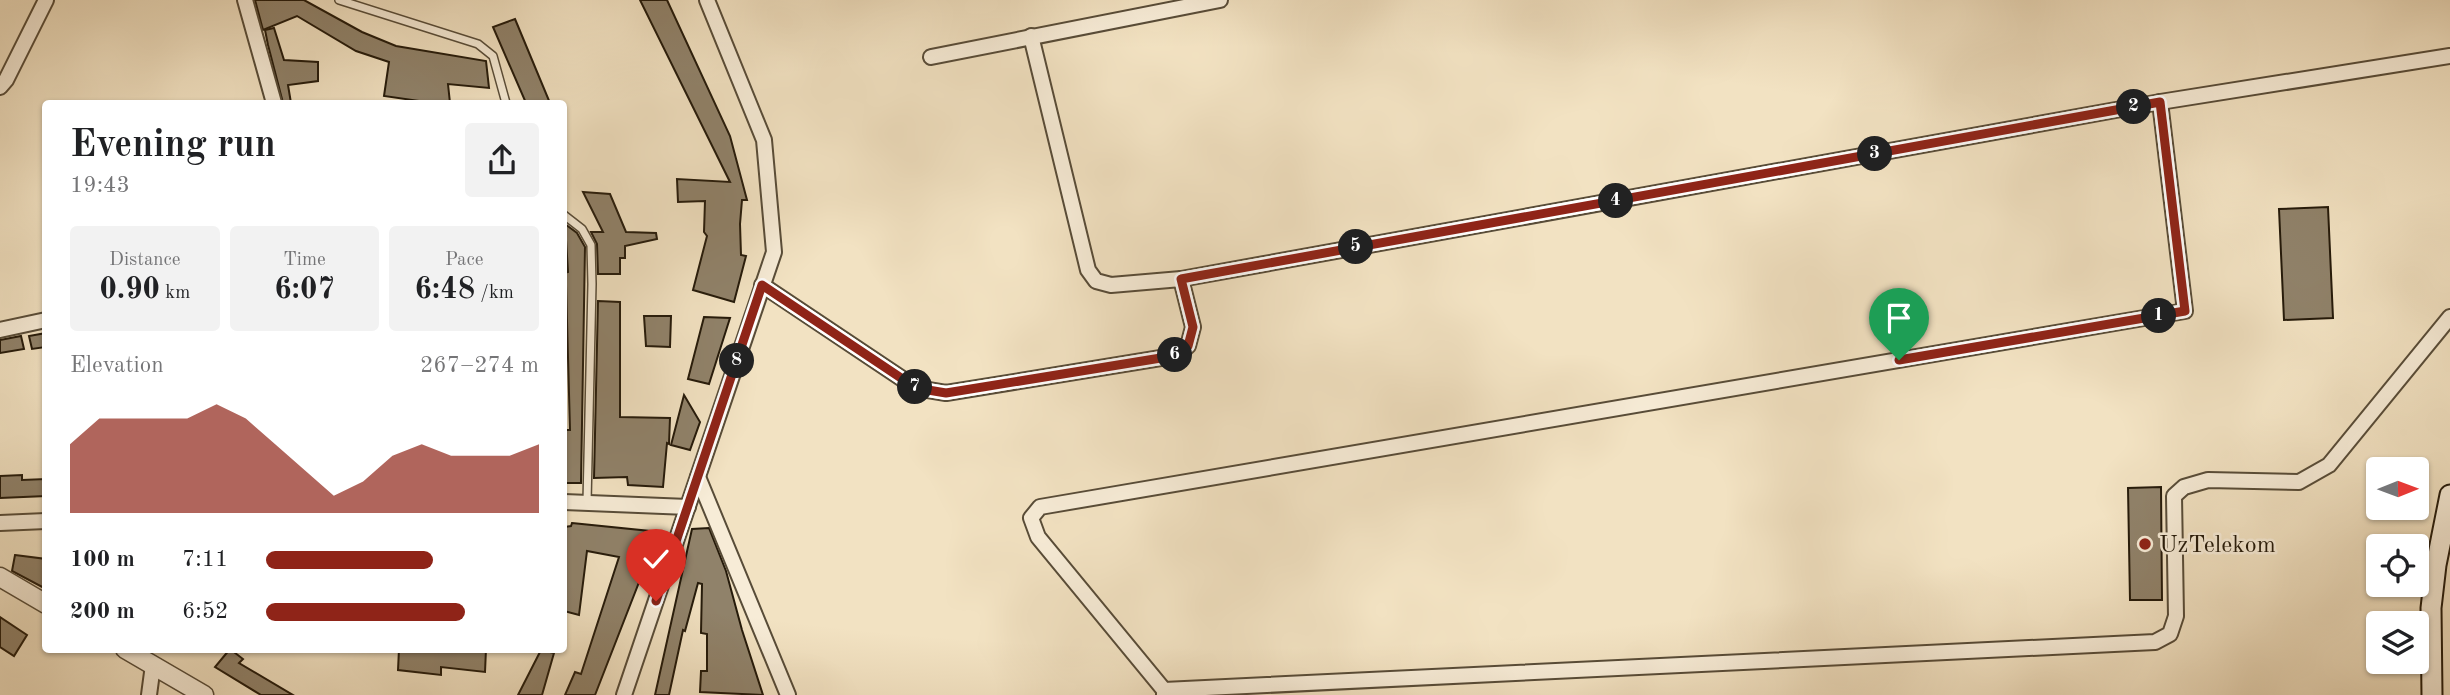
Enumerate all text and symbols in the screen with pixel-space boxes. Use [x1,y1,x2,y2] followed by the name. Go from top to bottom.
[2116,90,2152,124] pin: 2
[2128,97,2139,116] text: 2
[465,123,539,197] button: share
[70,127,276,165] text: Evening run
[1857,136,1892,172] pin: 3
[1869,144,1880,163] text: 3
[70,174,130,197] text: 19:43
[1598,184,1634,218] pin: 4
[1610,191,1621,210] text: 4
[1338,230,1374,264] pin: 5
[1350,237,1361,256] text: 5
[109,251,181,270] text: Distance
[283,251,326,270] text: Time
[445,251,483,270] text: Pace
[99,275,160,305] text: 0.90
[274,275,335,305] text: 6:07
[414,275,475,305] text: 6:48
[160,284,190,303] text: km
[475,284,514,303] text: /km
[1869,288,1929,360] pin
[2142,298,2176,334] pin: 1
[1880,299,1918,337] icon: arrive
[2153,306,2164,325] text: 1
[1158,338,1192,372] pin: 6
[720,344,754,378] pin: 8
[1169,345,1180,364] text: 6
[731,351,742,370] text: 8
[70,354,164,377] text: Elevation
[420,354,539,377] text: 267–274 m
[898,370,932,404] pin: 7
[909,377,920,396] text: 7
[2366,457,2429,520] north arrow
[2366,457,2429,674] map controls
[626,529,686,601] pin
[2159,534,2276,558] place label: UzTelekom
[2366,534,2429,597] button: locate
[2137,536,2153,552] marker: UzTelekom
[637,540,675,578] icon: check
[70,548,135,571] text: 100 m
[182,548,228,571] text: 7:11
[70,600,135,623] text: 200 m
[182,600,228,623] text: 6:52
[2366,611,2429,674] button: layers

